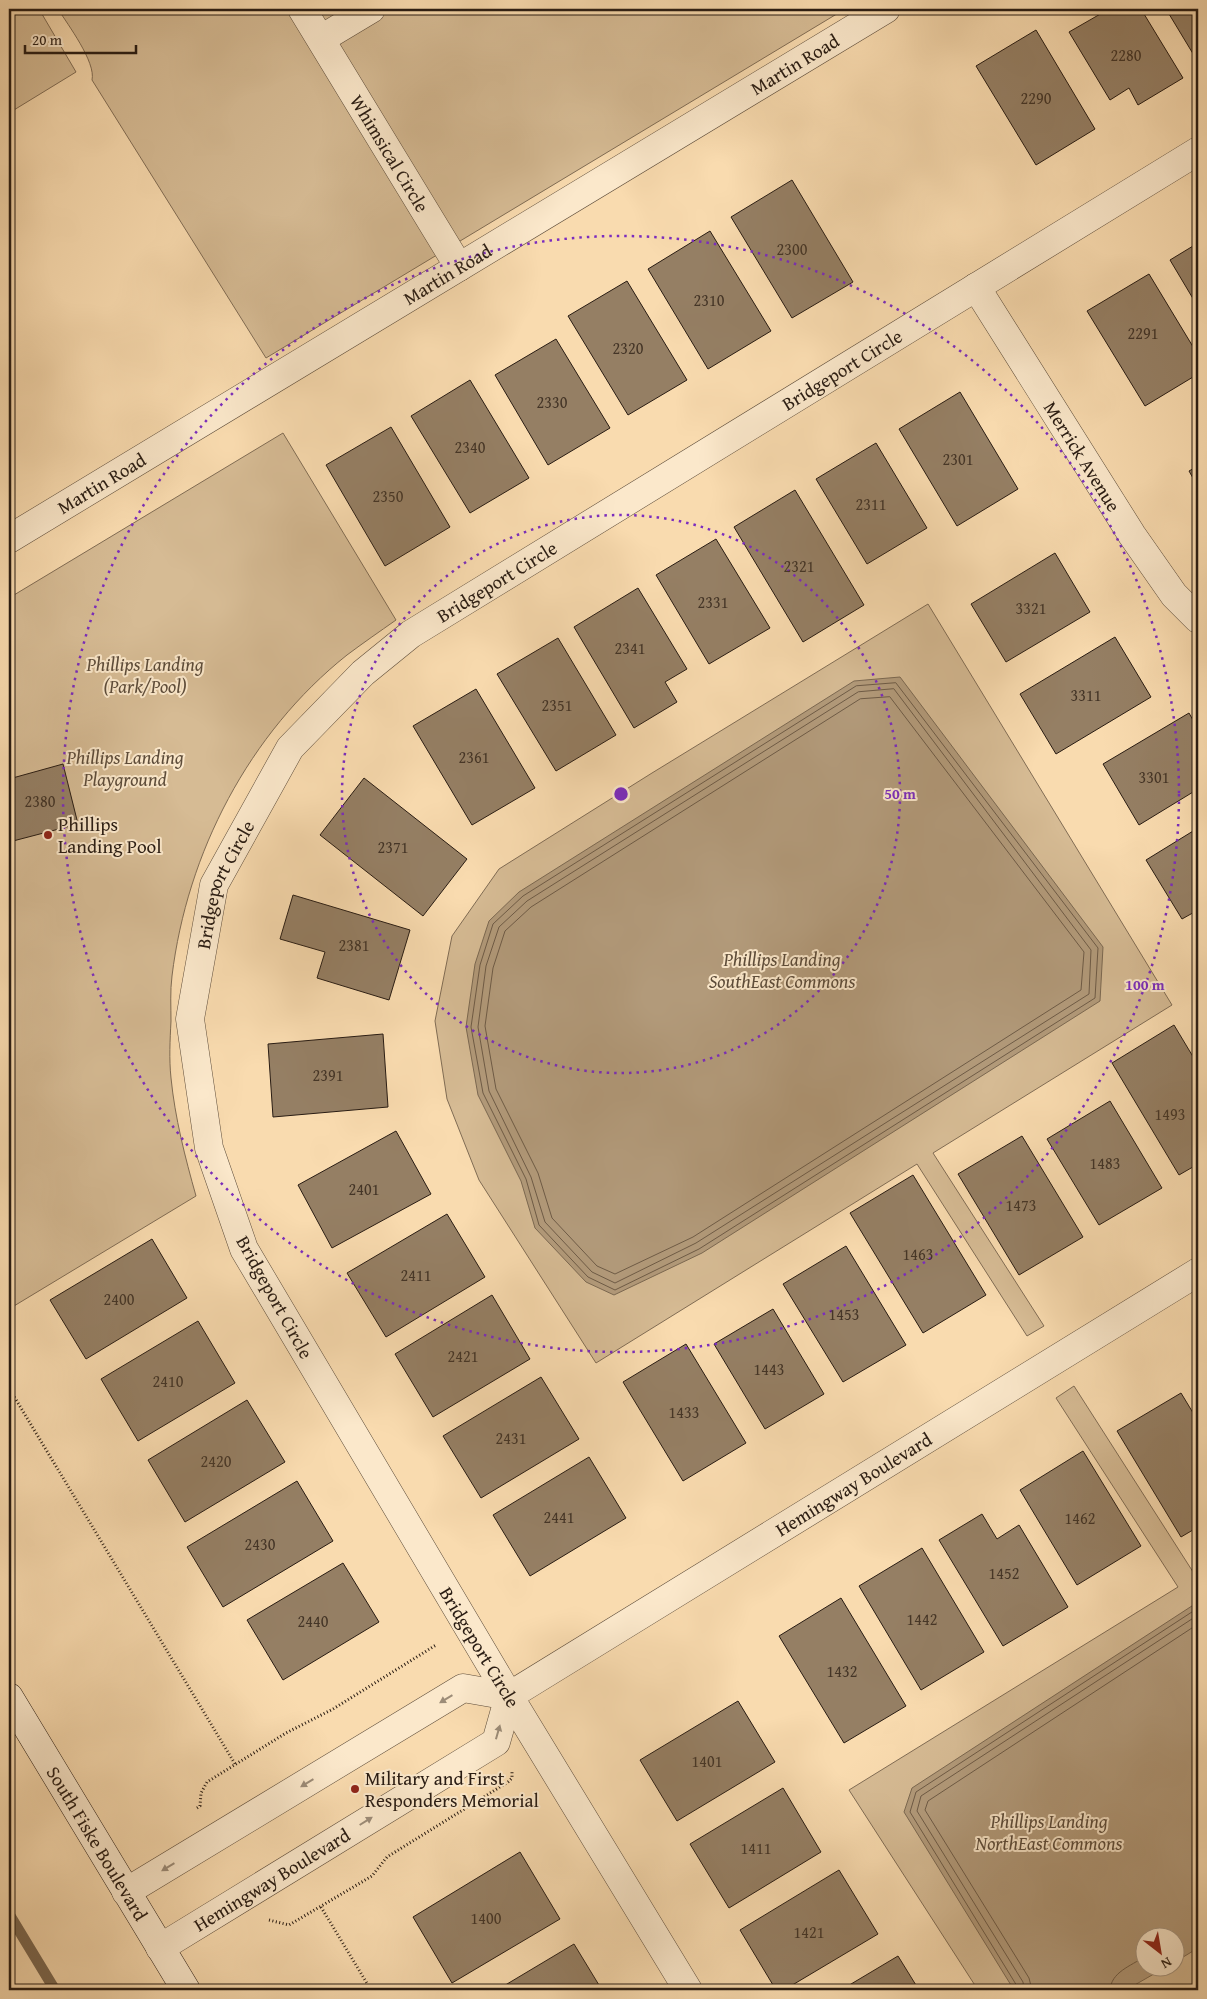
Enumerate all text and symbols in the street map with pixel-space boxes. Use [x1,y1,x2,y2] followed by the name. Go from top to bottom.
[25,22,136,54] scale bar
[745,26,845,102] street label: Martin Road
[32,29,63,50] text: 20 m
[1111,43,1142,67] house number: 2280
[1021,86,1052,110] house number: 2290
[343,89,436,218] street label: Whimsical Circle
[398,236,498,312] street label: Martin Road
[777,237,808,261] house number: 2300
[694,288,725,312] house number: 2310
[1128,321,1158,345] house number: 2291
[776,322,908,417] street label: Bridgeport Circle
[613,336,644,360] house number: 2320
[537,390,568,414] house number: 2330
[1037,396,1128,517] street label: Merrick Avenue
[455,435,486,459] house number: 2340
[52,445,152,521] street label: Martin Road
[943,447,973,471] house number: 2301
[373,484,404,508] house number: 2350
[856,492,886,516] house number: 2311
[431,534,562,629] street label: Bridgeport Circle
[784,554,814,578] house number: 2321
[698,590,728,614] house number: 2331
[1016,596,1046,620] house number: 3321
[615,636,645,660] house number: 2341
[85,650,204,700] park label: Phillips Landing (Park/Pool)
[1071,683,1101,707] house number: 3311
[542,693,572,717] house number: 2351
[65,743,184,793] park label: Phillips Landing Playground
[459,745,489,769] house number: 2361
[1139,765,1169,789] house number: 3301
[884,783,916,804] text: 50 m
[612,785,630,803] centre of rings
[25,789,56,813] house number: 2380
[58,810,162,860] place label: Phillips Landing Pool
[189,815,261,951] street label: Bridgeport Circle
[42,829,54,841] marker: Phillips Landing Pool
[378,835,408,859] house number: 2371
[339,933,369,957] house number: 2381
[709,945,855,995] park label: Phillips Landing SouthEast Commons
[1125,974,1165,995] text: 100 m
[313,1063,343,1087] house number: 2391
[1155,1102,1185,1126] house number: 1493
[1090,1151,1120,1175] house number: 1483
[349,1177,379,1201] house number: 2401
[1006,1193,1036,1217] house number: 1473
[230,1230,320,1364] street label: Bridgeport Circle
[903,1242,933,1266] house number: 1463
[401,1263,431,1287] house number: 2411
[104,1287,135,1311] house number: 2400
[829,1302,859,1326] house number: 1453
[448,1344,478,1368] house number: 2421
[754,1357,784,1381] house number: 1443
[153,1369,184,1393] house number: 2410
[669,1400,699,1424] house number: 1433
[770,1425,938,1543] street label: Hemingway Boulevard
[496,1426,526,1450] house number: 2431
[201,1449,232,1473] house number: 2420
[544,1505,574,1529] house number: 2441
[1065,1506,1095,1530] house number: 1462
[245,1532,276,1556] house number: 2430
[989,1561,1019,1585] house number: 1452
[433,1581,527,1713] street label: Bridgeport Circle
[907,1607,937,1631] house number: 1442
[298,1609,329,1633] house number: 2440
[827,1659,857,1683] house number: 1432
[440,1694,453,1703] one-way arrow
[495,1724,503,1739] one-way arrow
[692,1749,722,1773] house number: 1401
[40,1761,155,1927] street label: South Fiske Boulevard
[365,1764,539,1814] place label: Military and First Responders Memorial
[301,1778,314,1787] one-way arrow
[349,1783,361,1795] marker: Military and First Responders Memorial
[975,1807,1123,1857] park label: Phillips Landing NorthEast Commons
[359,1817,372,1826] one-way arrow
[188,1820,356,1938] street label: Hemingway Boulevard
[741,1836,771,1860] house number: 1411
[162,1862,175,1871] one-way arrow
[471,1906,502,1930] house number: 1400
[794,1920,824,1944] house number: 1421
[1134,1926,1184,1976] north arrow
[1157,1952,1176,1974] text: N

